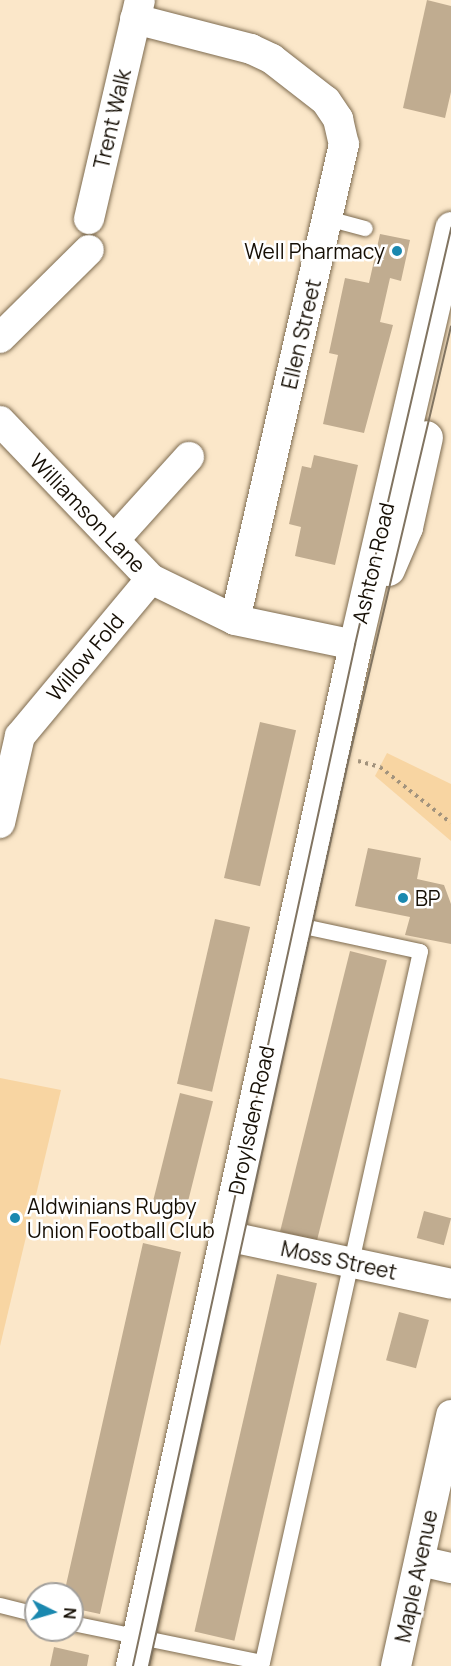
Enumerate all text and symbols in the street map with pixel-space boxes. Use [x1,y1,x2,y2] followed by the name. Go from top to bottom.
[88,67,136,171] street label: Trent Walk
[244,238,385,264] place label: Well Pharmacy
[390,244,404,258] marker: Well Pharmacy
[276,277,326,391] street label: Ellen Street
[25,448,151,578] street label: Williamson Lane
[347,500,399,626] street label: Ashton Road
[41,608,129,706] street label: Willow Fold
[415,885,441,911] place label: BP
[396,891,410,905] marker: BP
[223,1043,279,1197] street label: Droylsden Road
[27,1193,215,1243] place label: Aldwinians Rugby Union Football Club
[8,1211,22,1225] marker: Aldwinians Rugby Union Football Club
[279,1235,399,1285] street label: Moss Street
[390,1507,442,1645] street label: Maple Avenue
[24,1582,84,1642] north arrow
[58,1607,81,1620] text: N

